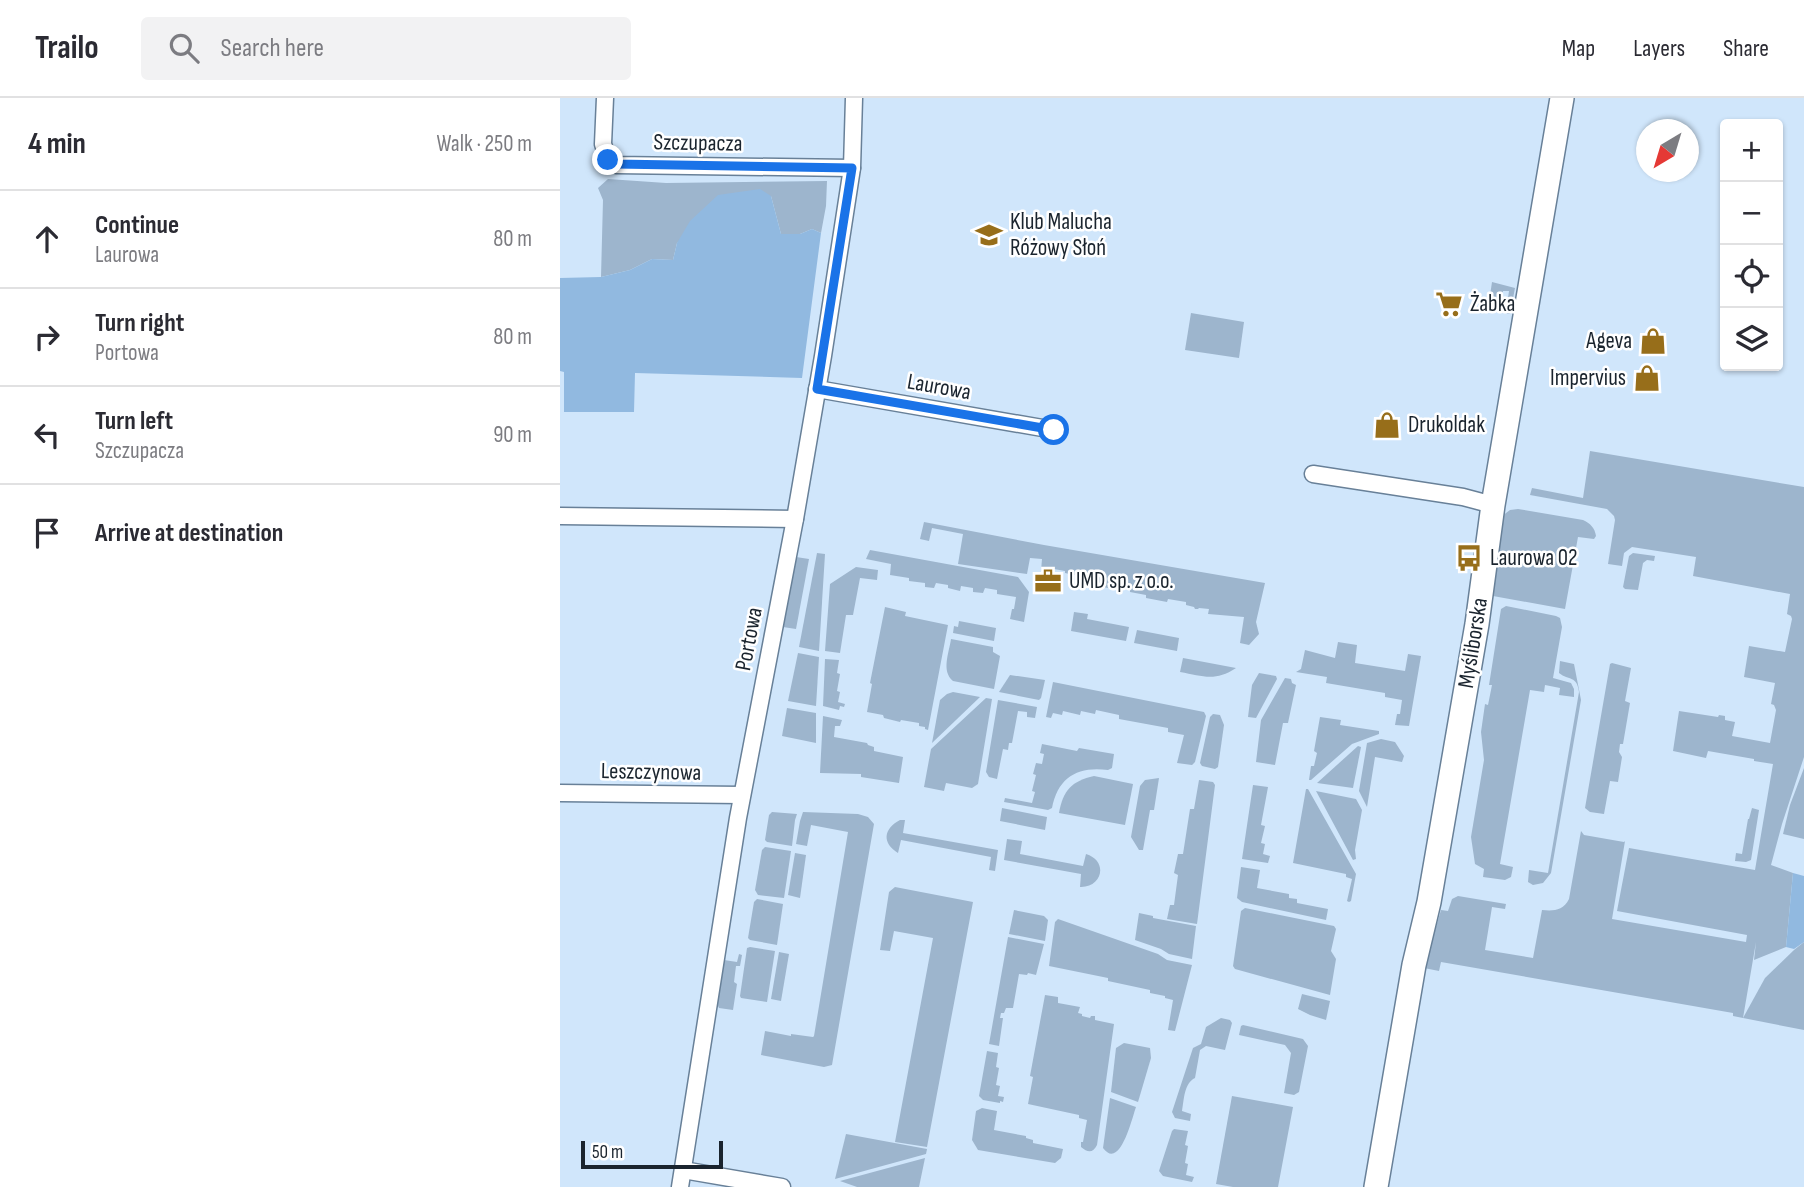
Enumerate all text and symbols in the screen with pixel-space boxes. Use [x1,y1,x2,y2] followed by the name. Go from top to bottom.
[141,17,631,80] search box
[35,28,99,68] text: Trailo
[165,29,203,67] icon: search
[221,33,324,64] text: Search here
[1562,34,1595,63] text: Map
[1633,34,1685,63] text: Layers
[1723,34,1769,63] text: Share
[1636,119,1699,182] north arrow
[1720,119,1783,371] map controls
[1720,119,1783,182] button: +
[28,126,86,162] text: 4 min
[653,128,743,158] street label: Szczupacza
[436,130,532,158] text: Walk · 250 m
[592,144,623,175] route end
[1720,182,1783,245] button: −
[1010,208,1112,262] place label: Klub Malucha Różowy Słoń
[95,210,179,241] text: Continue
[28,220,66,258] icon: ahead
[974,220,1004,250] school or university icon: Klub Malucha Różowy Słoń
[493,225,532,253] text: 80 m
[95,241,159,269] text: Laurowa
[1720,245,1783,308] button: locate
[1434,289,1464,319] supermarket icon: Żabka
[1470,290,1515,318] place label: Żabka
[95,308,184,339] text: Turn right
[1720,308,1783,371] button: layers
[28,318,66,356] icon: right
[493,323,532,351] text: 80 m
[1638,326,1668,356] shop icon: Ageva
[1585,327,1632,355] place label: Ageva
[95,339,159,367] text: Portowa
[1632,363,1662,393] shop icon: Impervius
[1550,364,1626,392] place label: Impervius
[905,368,973,406] street label: Laurowa
[95,406,173,437] text: Turn left
[1372,410,1402,440] shop icon: Drukoldak
[1408,411,1485,439] place label: Drukoldak
[1038,414,1069,445] route start
[28,416,66,454] icon: left
[493,421,532,449] text: 90 m
[95,437,184,465] text: Szczupacza
[28,514,66,552] icon: arrive
[95,518,283,549] text: Arrive at destination
[1454,543,1484,573] bus stop icon: Laurowa 02
[1490,544,1578,572] place label: Laurowa 02
[1033,566,1063,596] office icon: UMD sp. z o.o.
[1069,567,1174,595] place label: UMD sp. z o.o.
[1452,596,1494,690] street label: Myśliborska
[729,605,769,673] street label: Portowa
[601,757,701,787] street label: Leszczynowa
[581,1138,723,1170] scale bar
[592,1141,623,1164] text: 50 m

